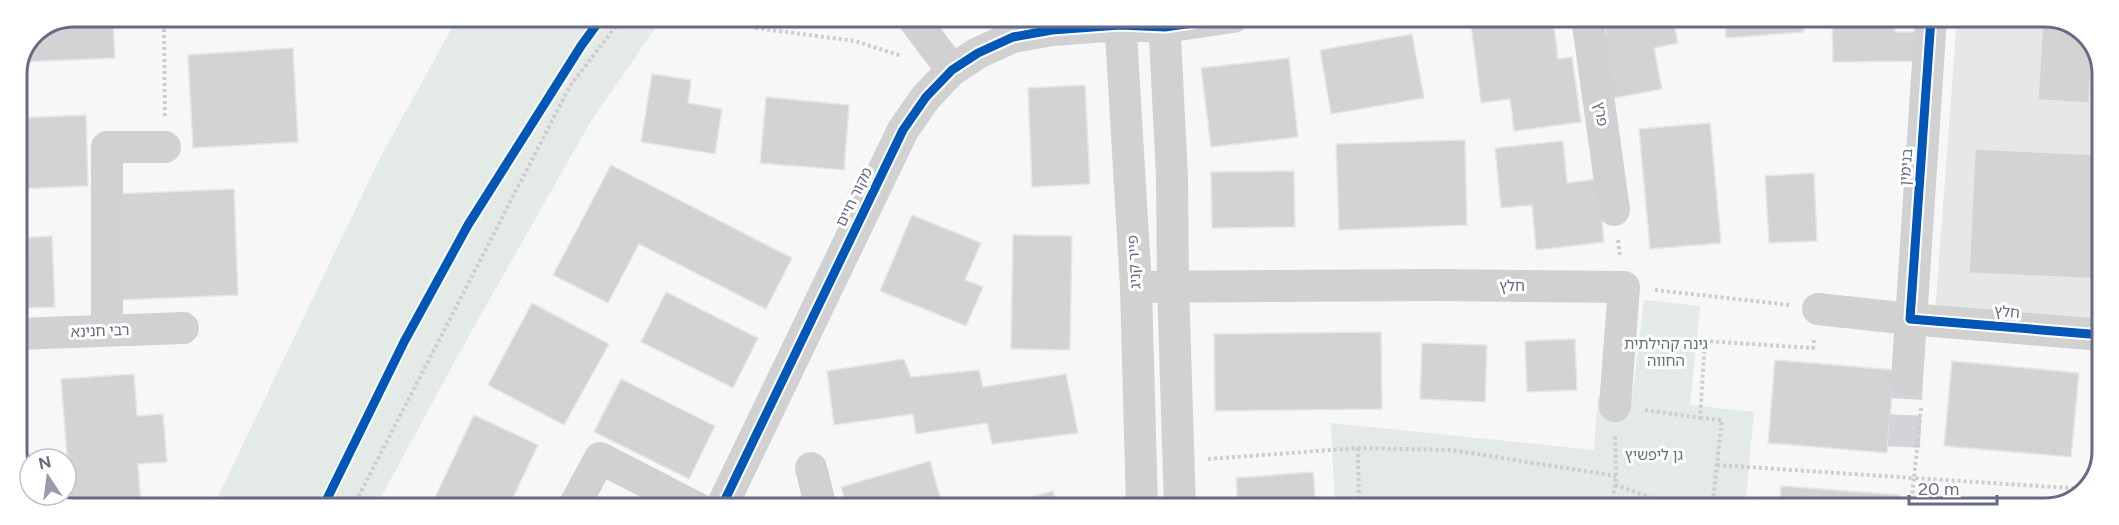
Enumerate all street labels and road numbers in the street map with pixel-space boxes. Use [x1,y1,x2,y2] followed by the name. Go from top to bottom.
[1590,100,1612,128] street label: פרץ
[1896,147,1916,186] street label: בנימין
[832,164,876,230] street label: מקור חיים
[1124,235,1144,289] street label: פייר קניג
[1499,277,1525,295] street label: חלץ
[1993,302,2021,322] street label: חלץ
[70,321,130,341] street label: רבי חנינא

